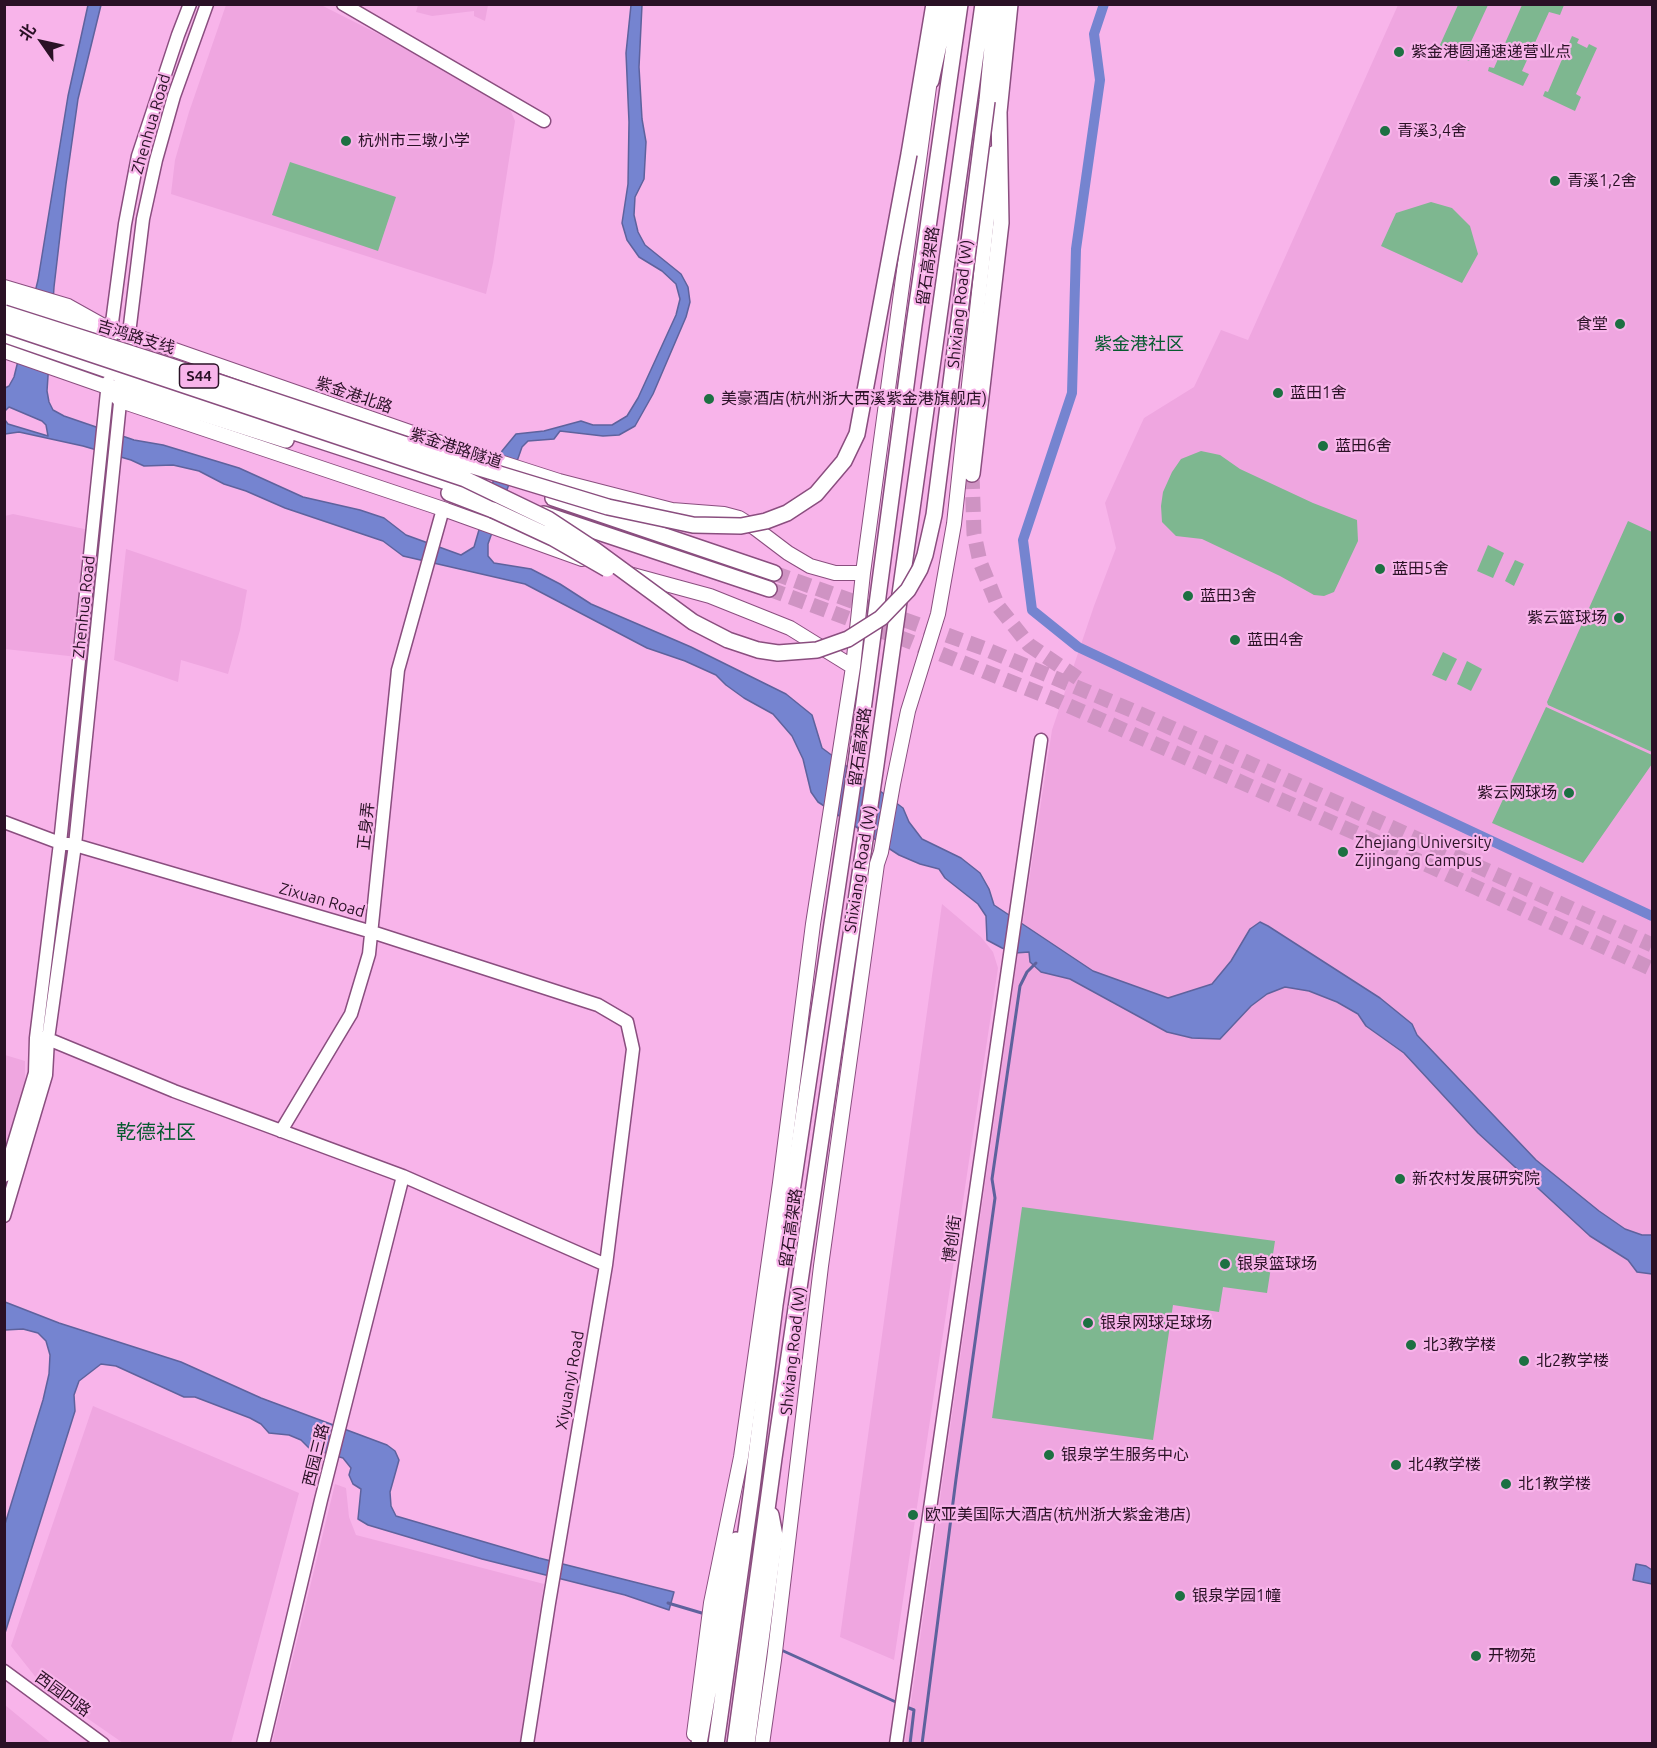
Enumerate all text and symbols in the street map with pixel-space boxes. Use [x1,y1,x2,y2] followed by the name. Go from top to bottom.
[12,12,72,72] north arrow
[15,20,39,44] text: 北
[1411,42,1571,62] place label: 紫金港圆通速递营业点
[1392,45,1406,59] marker: 紫金港圆通速递营业点
[128,72,174,176] street label: Zhenhua Road
[1397,121,1467,141] place label: 青溪3,4舍
[1378,124,1392,138] marker: 青溪3,4舍
[358,131,470,151] place label: 杭州市三墩小学
[339,134,353,148] marker: 杭州市三墩小学
[1567,171,1637,191] place label: 青溪1,2舍
[1548,174,1562,188] marker: 青溪1,2舍
[913,225,943,307] street label: 留石高架路
[944,239,976,369] street label: Shixiang Road (W)
[1576,314,1608,334] place label: 食堂
[95,316,177,358] street label: 吉鸿路支线
[1613,317,1627,331] marker: 食堂
[1094,333,1184,355] district label: 紫金港社区
[180,364,218,388] road number: S44
[313,373,395,417] street label: 紫金港北路
[1290,383,1347,403] place label: 蓝田1舍
[1271,386,1285,400] marker: 蓝田1舍
[721,389,987,409] place label: 美豪酒店(杭州浙大西溪紫金港旗舰店)
[702,392,716,406] marker: 美豪酒店(杭州浙大西溪紫金港旗舰店)
[407,424,505,472] street label: 紫金港路隧道
[1335,436,1392,456] place label: 蓝田6舍
[1316,439,1330,453] marker: 蓝田6舍
[69,555,99,659] street label: Zhenhua Road
[1392,559,1449,579] place label: 蓝田5舍
[1373,562,1387,576] marker: 蓝田5舍
[1200,586,1257,606] place label: 蓝田3舍
[1181,589,1195,603] marker: 蓝田3舍
[1527,608,1607,628] place label: 紫云篮球场
[1612,611,1626,625] marker: 紫云篮球场
[1247,630,1304,650] place label: 蓝田4舍
[1228,633,1242,647] marker: 蓝田4舍
[845,706,875,788] street label: 留石高架路
[1477,783,1557,803] place label: 紫云网球场
[1562,786,1576,800] marker: 紫云网球场
[354,801,378,851] street label: 正身弄
[840,804,880,934] street label: Shixiang Road (W)
[1355,833,1491,871] place label: Zhejiang University Zijingang Campus
[1336,845,1350,859] marker: Zhejiang University Zijingang Campus
[277,879,367,921] street label: Zixuan Road
[116,1120,196,1144] district label: 乾德社区
[1412,1169,1540,1189] place label: 新农村发展研究院
[1393,1172,1407,1186] marker: 新农村发展研究院
[776,1187,806,1269] street label: 留石高架路
[939,1214,965,1264] street label: 博创街
[1237,1254,1317,1274] place label: 银泉篮球场
[1218,1257,1232,1271] marker: 银泉篮球场
[777,1286,809,1416] street label: Shixiang Road (W)
[1100,1313,1212,1333] place label: 银泉网球足球场
[1081,1316,1095,1330] marker: 银泉网球足球场
[552,1329,588,1431] street label: Xiyuanyi Road
[1423,1335,1496,1355] place label: 北3教学楼
[1404,1338,1418,1352] marker: 北3教学楼
[1536,1351,1609,1371] place label: 北2教学楼
[1517,1354,1531,1368] marker: 北2教学楼
[299,1422,333,1488] street label: 西园三路
[1061,1445,1189,1465] place label: 银泉学生服务中心
[1042,1448,1056,1462] marker: 银泉学生服务中心
[1408,1455,1481,1475] place label: 北4教学楼
[1389,1458,1403,1472] marker: 北4教学楼
[1518,1474,1591,1494] place label: 北1教学楼
[1499,1477,1513,1491] marker: 北1教学楼
[925,1505,1191,1525] place label: 欧亚美国际大酒店(杭州浙大紫金港店)
[906,1508,920,1522] marker: 欧亚美国际大酒店(杭州浙大紫金港店)
[1192,1586,1281,1606] place label: 银泉学园1幢
[1173,1589,1187,1603] marker: 银泉学园1幢
[1488,1646,1536,1666] place label: 开物苑
[1469,1649,1483,1663] marker: 开物苑
[31,1667,95,1721] street label: 西园四路

